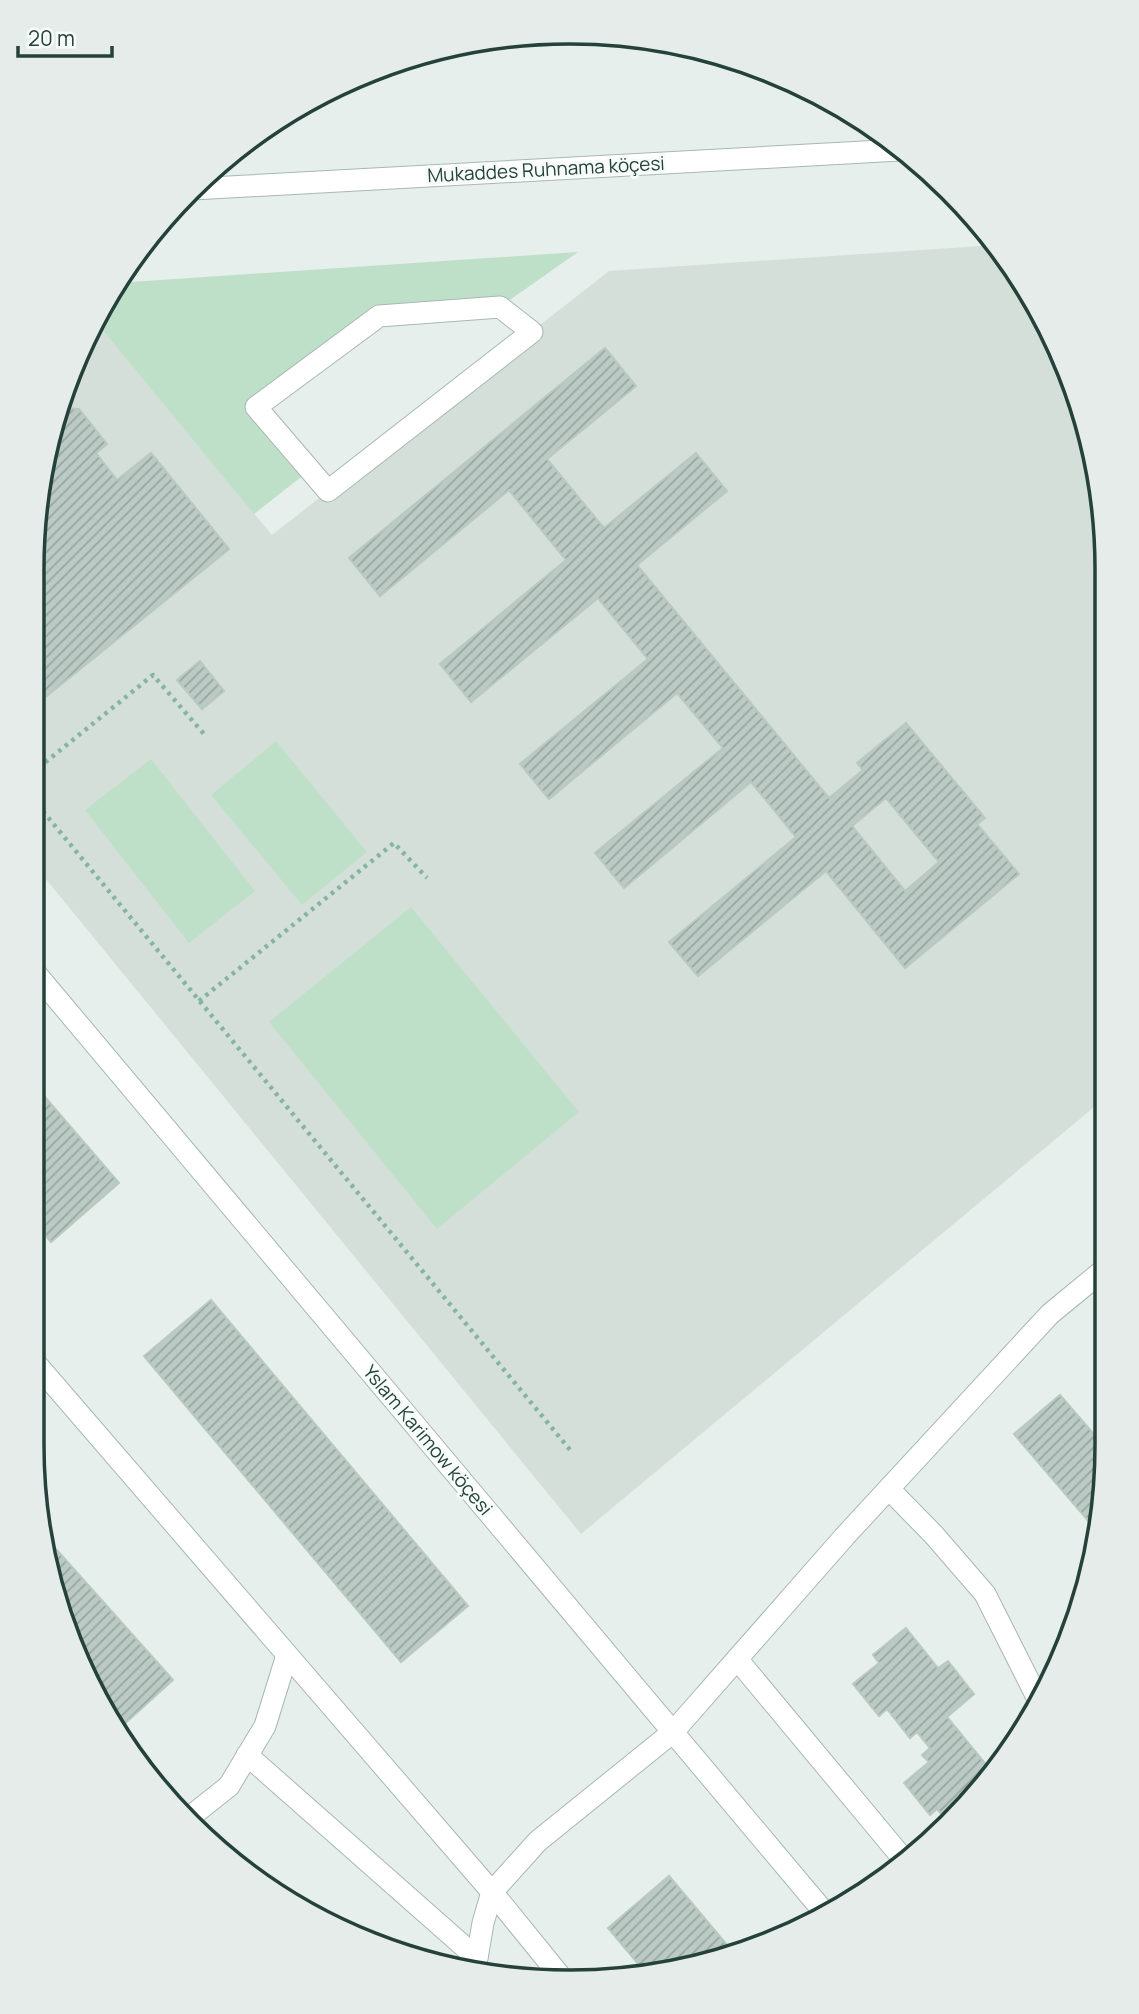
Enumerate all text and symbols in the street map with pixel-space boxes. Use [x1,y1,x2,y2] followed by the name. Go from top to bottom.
[18,14,112,58] scale bar
[28,24,75,52] text: 20 m
[427,150,665,188] street label: Mukaddes Ruhnama köçesi
[357,1359,499,1521] street label: Yslam Karimow köçesi

